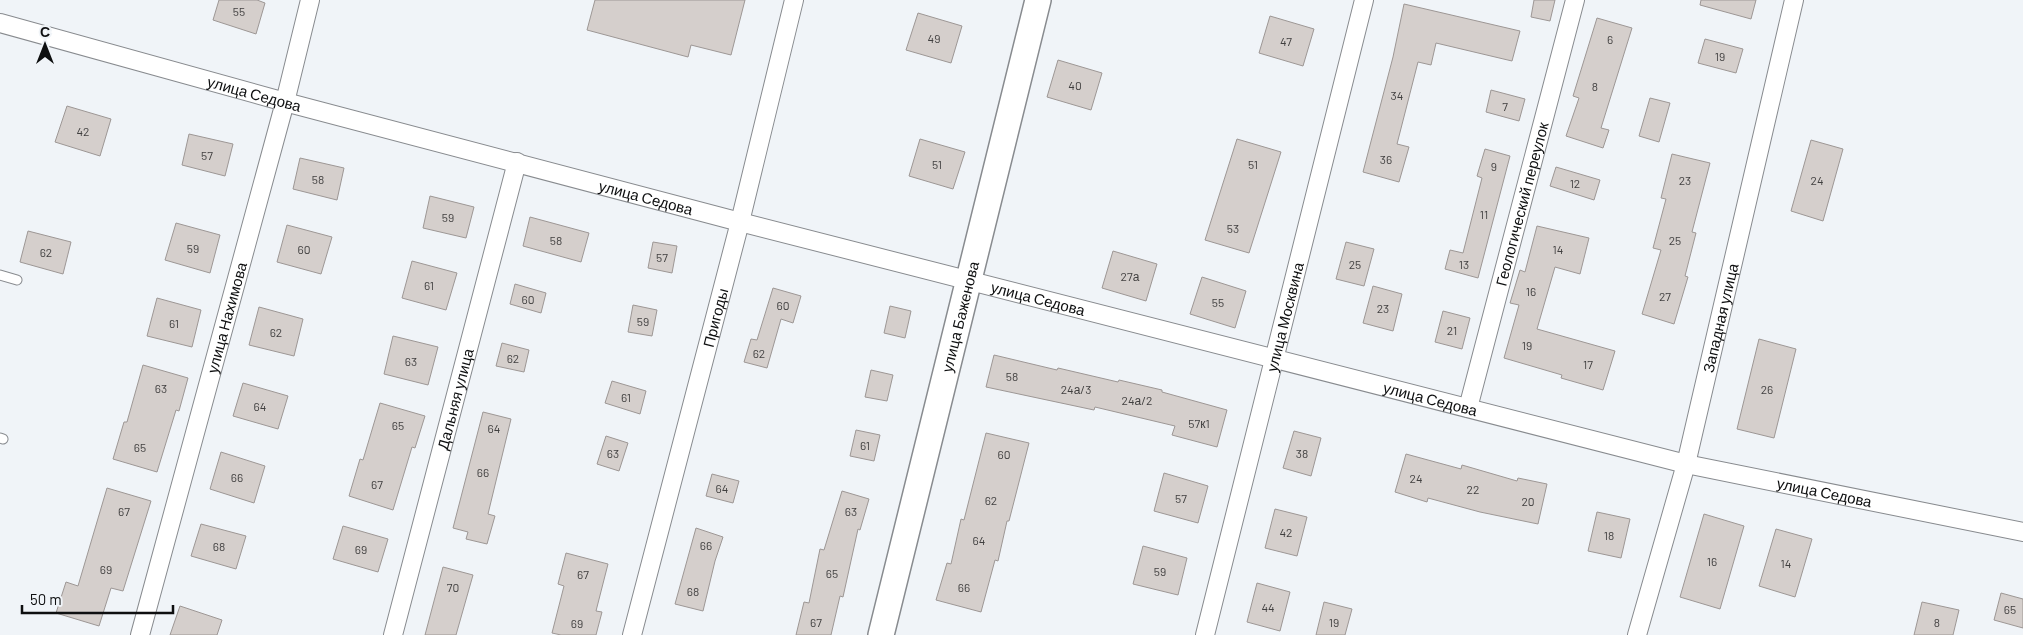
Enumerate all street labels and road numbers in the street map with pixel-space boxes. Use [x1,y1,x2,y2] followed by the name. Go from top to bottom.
[206,72,304,115] street label: улица Седова
[1491,120,1552,288] street label: Геологический переулок
[597,176,695,218] street label: улица Седова
[203,259,250,375] street label: улица Нахимова
[937,259,982,374] street label: улица Баженова
[1262,260,1307,374] street label: улица Москвина
[1699,261,1742,374] street label: Западная улица
[989,278,1088,319] street label: улица Седова
[699,286,731,349] street label: Пригоды
[433,346,477,452] street label: Дальняя улица
[1382,378,1480,419] street label: улица Седова
[1775,474,1874,510] street label: улица Седова

